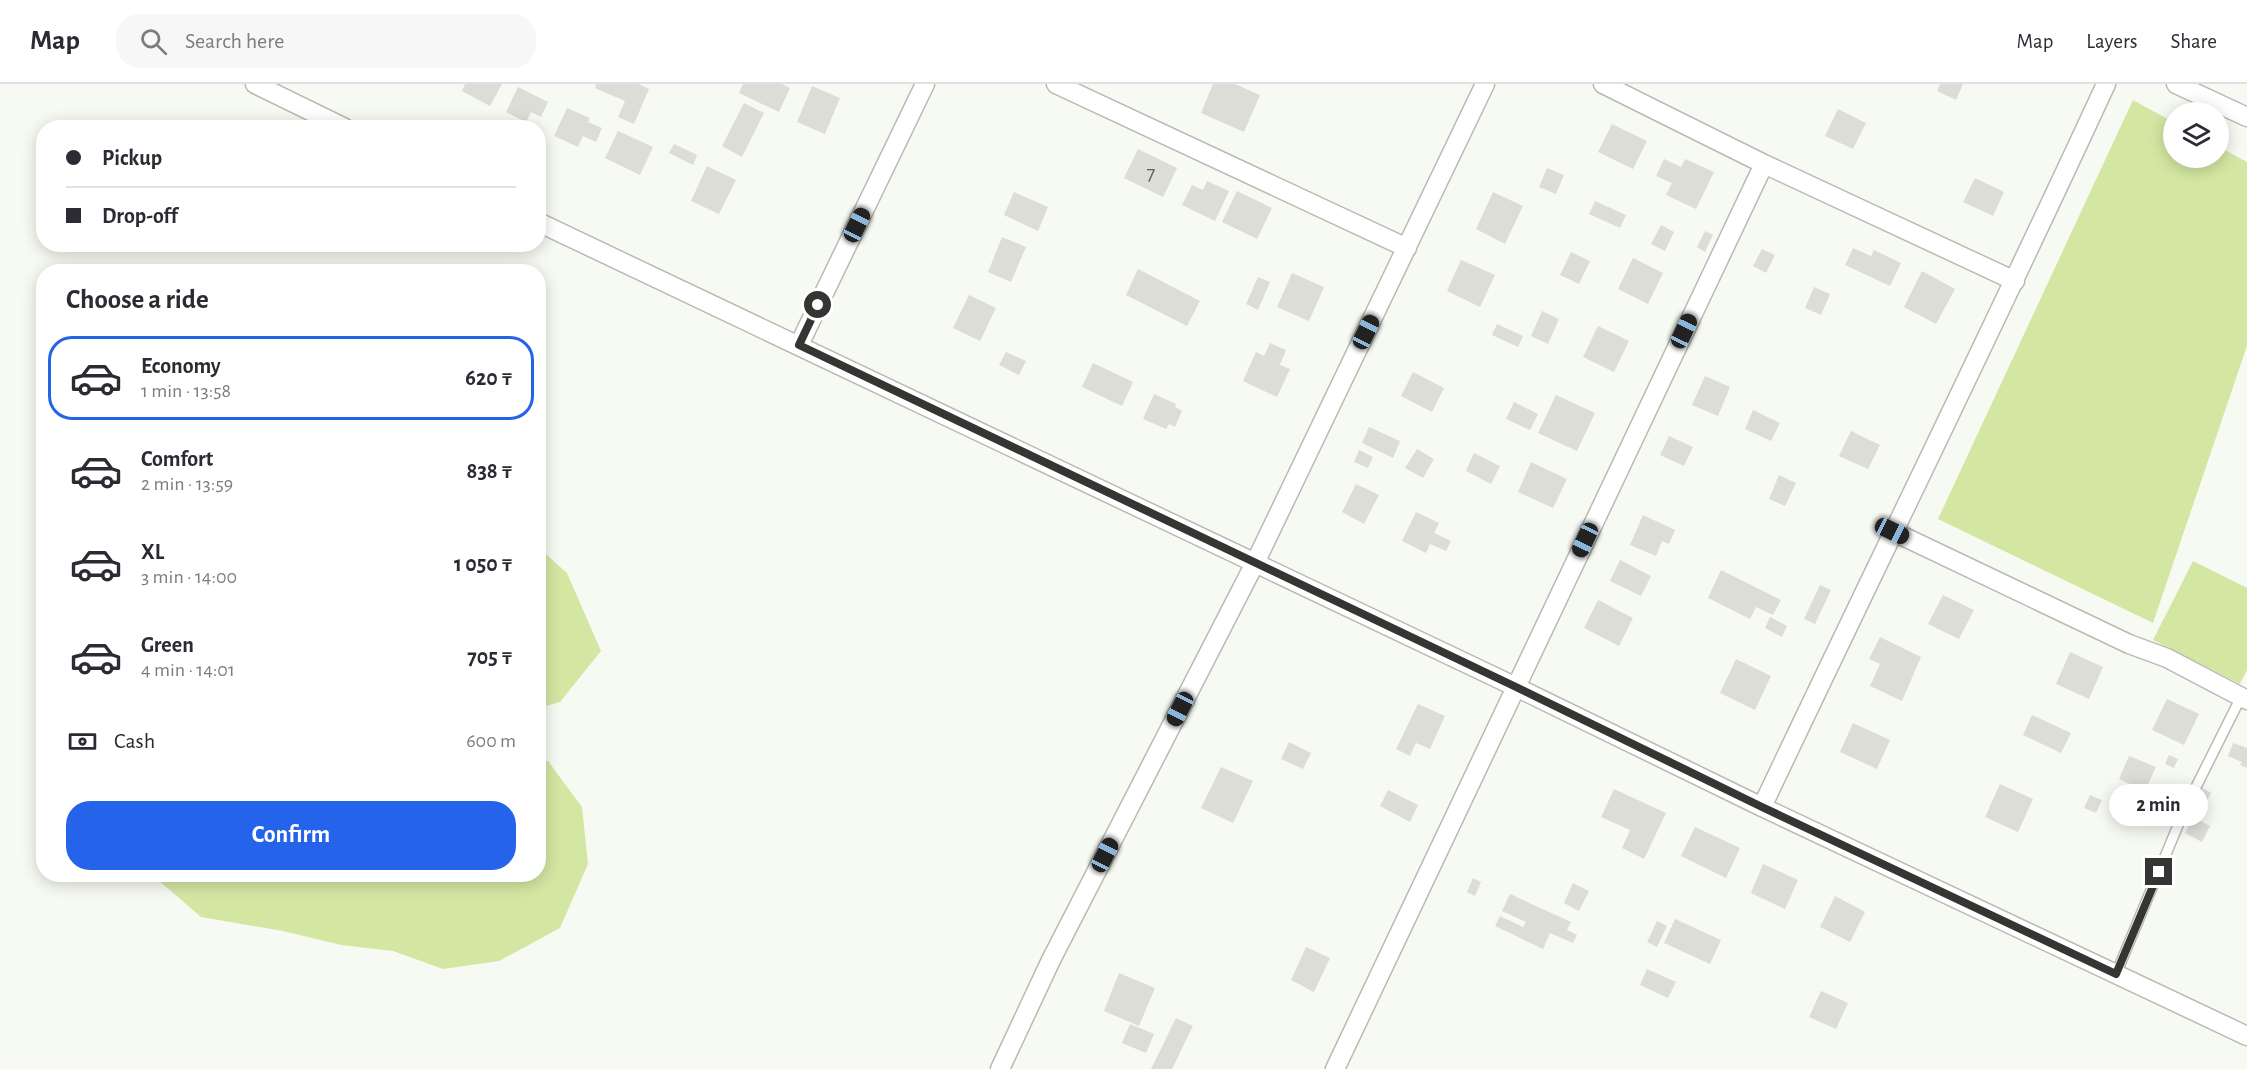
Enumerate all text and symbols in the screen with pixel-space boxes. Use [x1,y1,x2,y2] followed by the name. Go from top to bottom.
[116,14,536,68] search box
[137,25,170,58] icon: search
[30,27,80,55] text: Map
[185,30,284,52] text: Search here
[2017,31,2053,52] text: Map
[2086,31,2137,52] text: Layers
[2170,31,2217,52] text: Share
[2163,102,2229,168] map controls
[2163,102,2229,168] button: layers
[102,147,162,169] text: Pickup
[1147,163,1156,184] house number: 7
[102,205,178,227] text: Drop-off
[841,205,873,245] car
[66,286,209,313] text: Choose a ride
[804,291,831,318] route start
[1668,311,1700,351] car
[1350,312,1382,352] car
[69,351,123,405] icon: car
[141,355,221,377] text: Economy
[465,367,513,389] text: 620 ₸
[141,381,231,401] text: 1 min · 13:58
[69,444,123,498] icon: car
[141,448,213,470] text: Comfort
[467,460,513,482] text: 838 ₸
[141,474,233,494] text: 2 min · 13:59
[1872,515,1912,547] car
[1569,520,1601,560] car
[69,537,123,591] icon: car
[141,541,164,563] text: XL
[454,553,513,575] text: 1 050 ₸
[141,567,237,587] text: 3 min · 14:00
[69,630,123,684] icon: car
[141,634,194,656] text: Green
[467,646,513,668] text: 705 ₸
[141,660,235,680] text: 4 min · 14:01
[1164,689,1196,729] car
[66,725,99,758] icon: cash
[114,730,155,752] text: Cash
[466,731,516,751] text: 600 m
[2110,785,2208,827] callout: 2 min
[2136,795,2181,815] text: 2 min
[66,801,516,870] button: Confirm
[1089,835,1121,875] car
[2145,858,2172,885] route end

